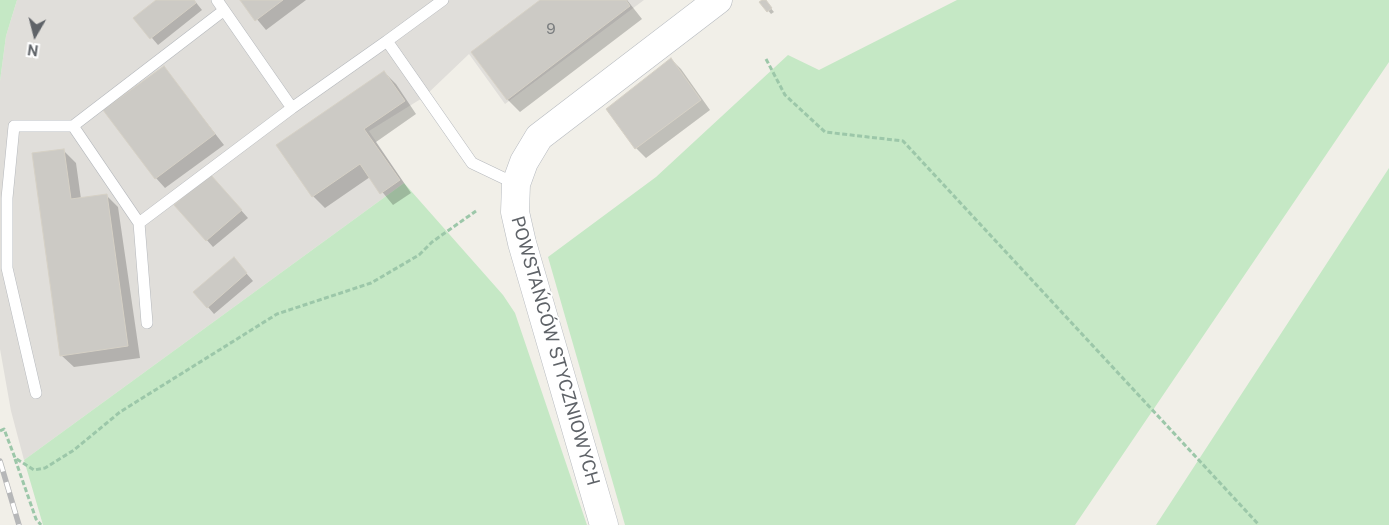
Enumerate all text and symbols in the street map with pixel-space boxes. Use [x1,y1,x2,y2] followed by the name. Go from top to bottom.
[10,10,60,60] north arrow
[546,20,556,38] house number: 9
[26,41,39,59] text: N
[506,214,604,488] street label: POWSTAŃCÓW STYCZNIOWYCH

